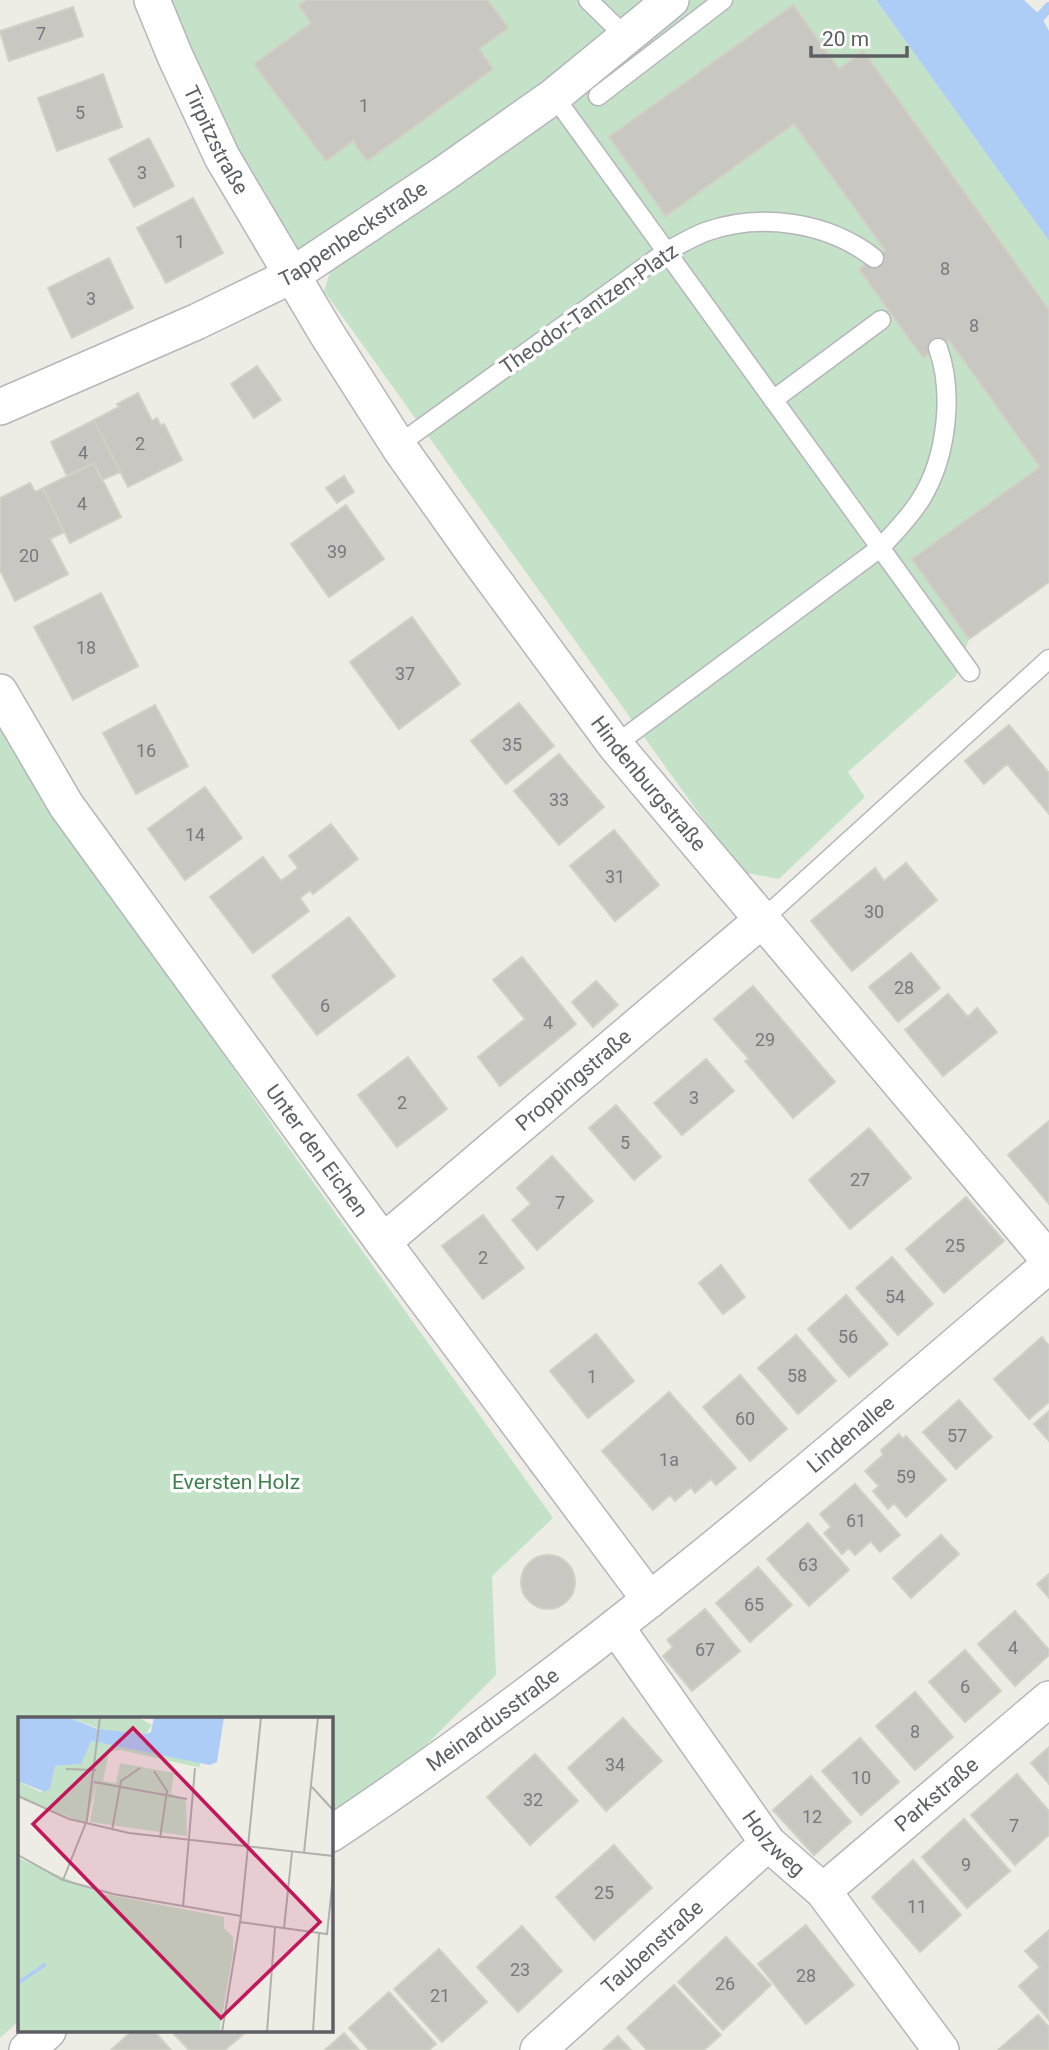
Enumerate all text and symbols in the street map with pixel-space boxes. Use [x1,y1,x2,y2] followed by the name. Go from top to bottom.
[811,14,907,58] scale bar
[36,23,46,44] house number: 7
[822,27,869,51] text: 20 m
[179,82,253,199] street label: Tirpitzstraße
[359,95,369,116] house number: 1
[75,102,85,123] house number: 5
[137,162,147,183] house number: 3
[275,176,432,292] street label: Tappenbeckstraße
[175,231,185,252] house number: 1
[496,239,682,379] street label: Theodor-Tantzen-Platz
[940,258,950,279] house number: 8
[86,288,96,309] house number: 3
[969,315,979,336] house number: 8
[135,433,145,454] house number: 2
[78,442,88,463] house number: 4
[77,493,87,514] house number: 4
[327,541,347,562] house number: 39
[19,545,39,566] house number: 20
[76,637,96,658] house number: 18
[395,663,415,684] house number: 37
[586,712,711,856] street label: Hindenburgstraße
[502,734,522,755] house number: 35
[136,740,156,761] house number: 16
[549,789,569,810] house number: 33
[185,824,205,845] house number: 14
[605,866,625,887] house number: 31
[864,901,884,922] house number: 30
[894,977,914,998] house number: 28
[320,995,330,1016] house number: 6
[543,1012,553,1033] house number: 4
[511,1024,636,1136] street label: Proppingstraße
[755,1029,775,1050] house number: 29
[261,1080,373,1222] street label: Unter den Eichen
[689,1087,699,1108] house number: 3
[397,1092,407,1113] house number: 2
[620,1132,630,1153] house number: 5
[850,1169,870,1190] house number: 27
[555,1192,565,1213] house number: 7
[945,1235,965,1256] house number: 25
[478,1247,488,1268] house number: 2
[885,1286,905,1307] house number: 54
[838,1326,858,1347] house number: 56
[787,1365,807,1386] house number: 58
[587,1366,597,1387] house number: 1
[802,1391,899,1478] street label: Lindenallee
[735,1408,755,1429] house number: 60
[947,1425,967,1446] house number: 57
[659,1449,679,1470] house number: 1a
[896,1466,916,1487] house number: 59
[172,1470,300,1494] park label: Eversten Holz
[846,1510,866,1531] house number: 61
[798,1554,818,1575] house number: 63
[744,1594,764,1615] house number: 65
[1008,1637,1018,1658] house number: 4
[695,1639,715,1660] house number: 67
[422,1663,564,1776] street label: Meinardusstraße
[960,1676,970,1697] house number: 6
[18,1717,332,2032] inset map
[910,1721,920,1742] house number: 8
[890,1752,983,1837] street label: Parkstraße
[605,1754,625,1775] house number: 34
[851,1767,871,1788] house number: 10
[523,1789,543,1810] house number: 32
[737,1806,809,1881] street label: Holzweg
[802,1806,822,1827] house number: 12
[1009,1815,1019,1836] house number: 7
[961,1854,971,1875] house number: 9
[594,1882,614,1903] house number: 25
[597,1895,708,1999] street label: Taubenstraße
[907,1896,927,1917] house number: 11
[510,1959,530,1980] house number: 23
[796,1965,816,1986] house number: 28
[715,1973,735,1994] house number: 26
[430,1985,450,2006] house number: 21

